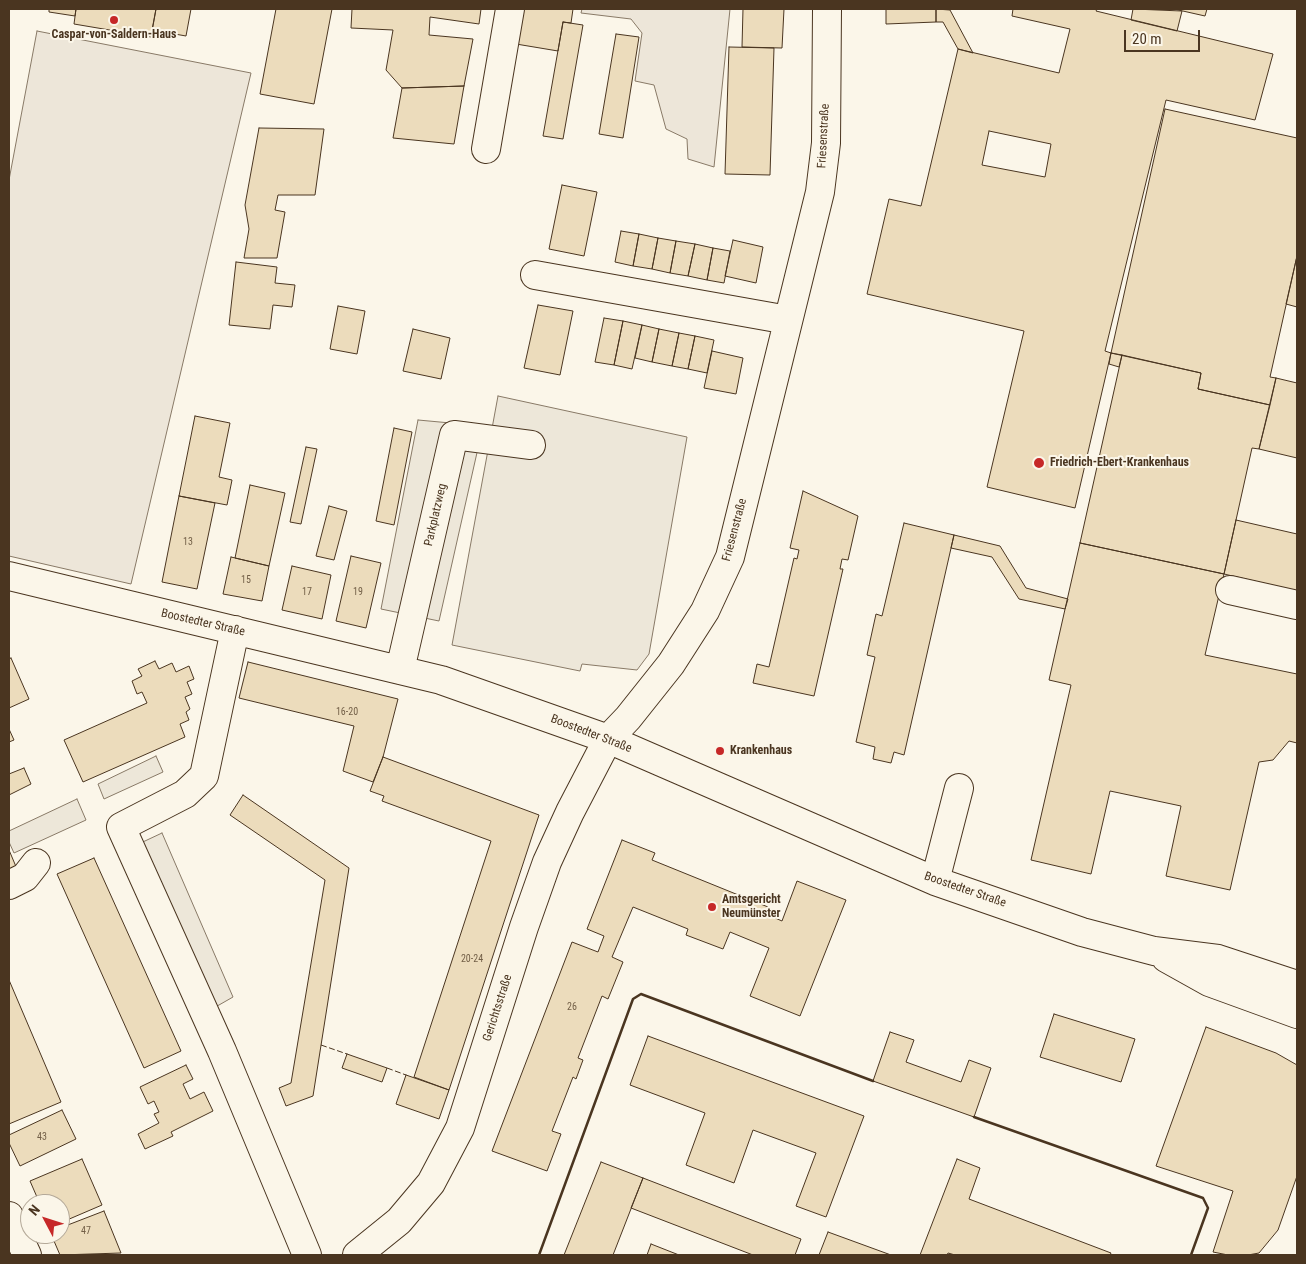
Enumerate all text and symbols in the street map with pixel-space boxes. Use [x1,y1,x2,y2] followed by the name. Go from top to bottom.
[108,14,120,26] marker: Caspar-von-Saldern-Haus
[1126,20,1202,52] scale bar
[52,28,176,42] place label: Caspar-von-Saldern-Haus
[1132,30,1162,48] text: 20 m
[815,103,833,169] street label: Friesenstraße
[1032,456,1046,470] marker: Friedrich-Ebert-Krankenhaus
[1050,456,1189,470] place label: Friedrich-Ebert-Krankenhaus
[422,482,450,548] street label: Parkplatzweg
[720,497,750,563] street label: Friesenstraße
[183,536,193,548] house number: 13
[241,574,251,586] house number: 15
[302,586,312,598] house number: 17
[353,586,363,598] house number: 19
[160,606,246,640] street label: Boostedter Straße
[336,706,358,718] house number: 16-20
[548,712,634,756] street label: Boostedter Straße
[730,744,792,758] place label: Krankenhaus
[714,745,726,757] marker: Krankenhaus
[922,869,1008,911] street label: Boostedter Straße
[722,893,781,921] place label: Amtsgericht Neumünster
[706,901,718,913] marker: Amtsgericht Neumünster
[461,953,483,965] house number: 20-24
[480,973,516,1043] street label: Gerichtsstraße
[567,1001,577,1013] house number: 26
[37,1131,47,1143] house number: 43
[20,1194,70,1244] north arrow
[25,1202,43,1218] text: N
[81,1225,91,1237] house number: 47

